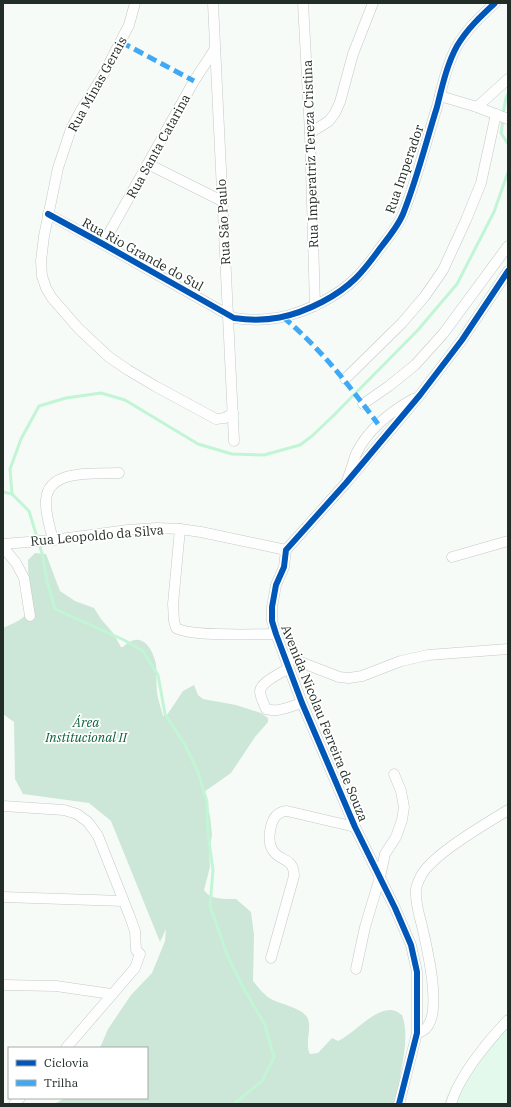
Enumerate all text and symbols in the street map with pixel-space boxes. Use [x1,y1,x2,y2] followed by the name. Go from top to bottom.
[64,33,131,135] street label: Rua Minas Gerais
[299,60,322,248] street label: Rua Imperatriz Tereza Cristina
[123,91,194,201] street label: Rua Santa Catarina
[381,122,428,216] street label: Rua Imperador
[213,179,234,265] street label: Rua São Paulo
[79,214,207,295] street label: Rua Rio Grande do Sul
[30,521,165,550] street label: Rua Leopoldo da Silva
[277,622,372,824] street label: Avenida Nicolau Ferreira de Souza
[44,714,128,746] park label: Área Institucional II
[8,1047,148,1099] legend
[44,1055,89,1070] text: Ciclovia
[44,1075,79,1090] text: Trilha

